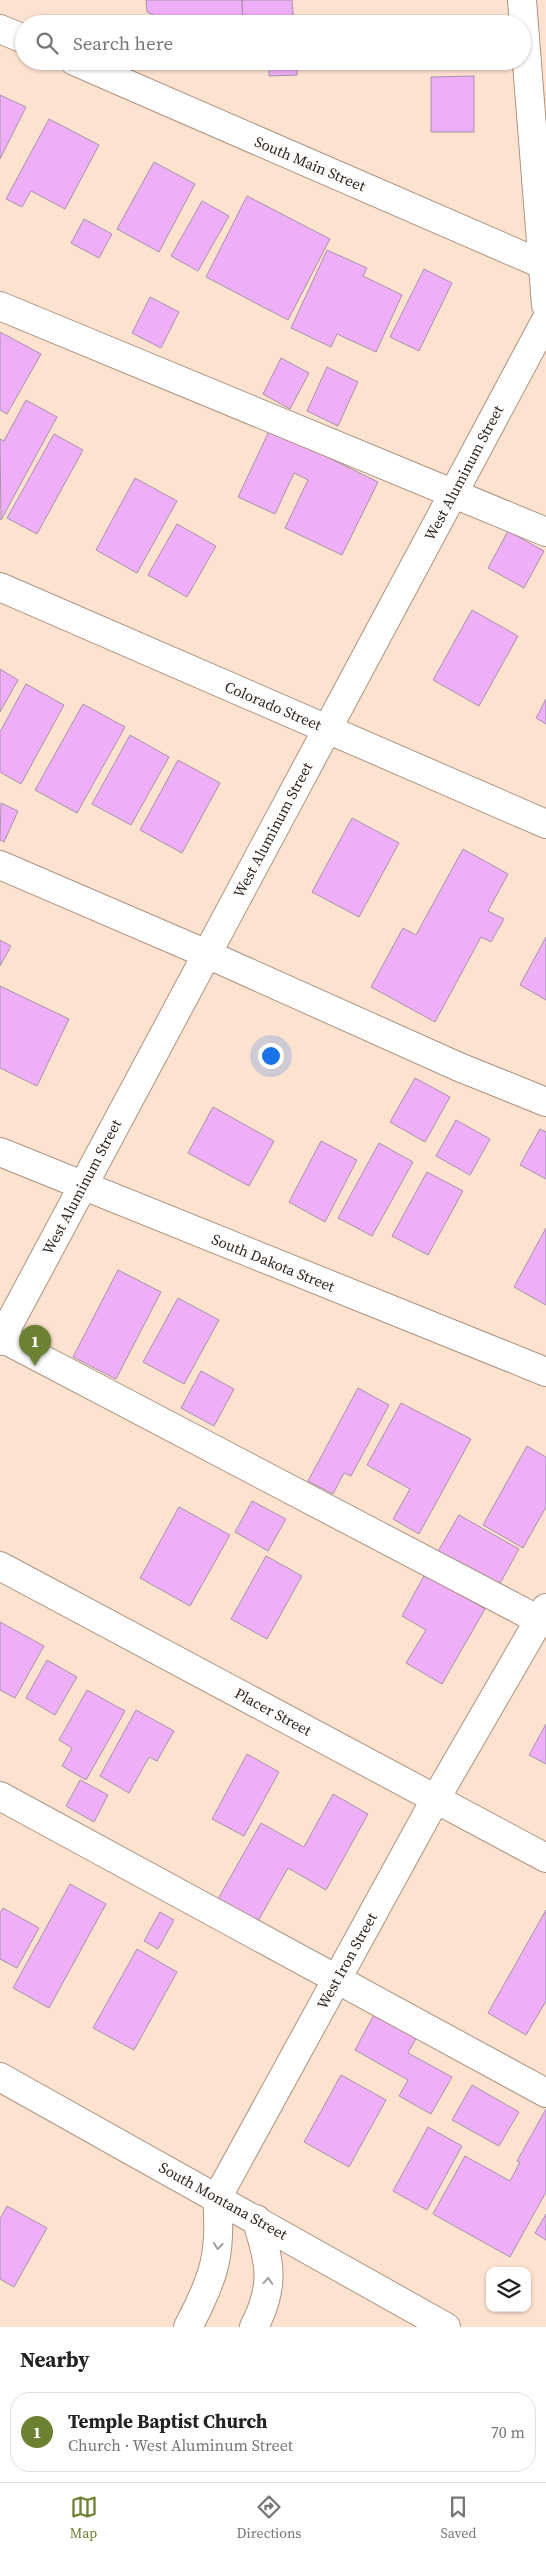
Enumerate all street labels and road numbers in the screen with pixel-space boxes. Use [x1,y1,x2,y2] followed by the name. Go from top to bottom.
[252,131,369,196] street label: South Main Street
[419,401,508,544] street label: West Aluminum Street
[222,676,325,735] street label: Colorado Street
[228,758,317,901] street label: West Aluminum Street
[37,1115,126,1258] street label: West Aluminum Street
[209,1228,338,1297] street label: South Dakota Street
[231,1682,316,1741] street label: Placer Street
[311,1909,382,2013] street label: West Iron Street
[155,2157,291,2245] street label: South Montana Street

